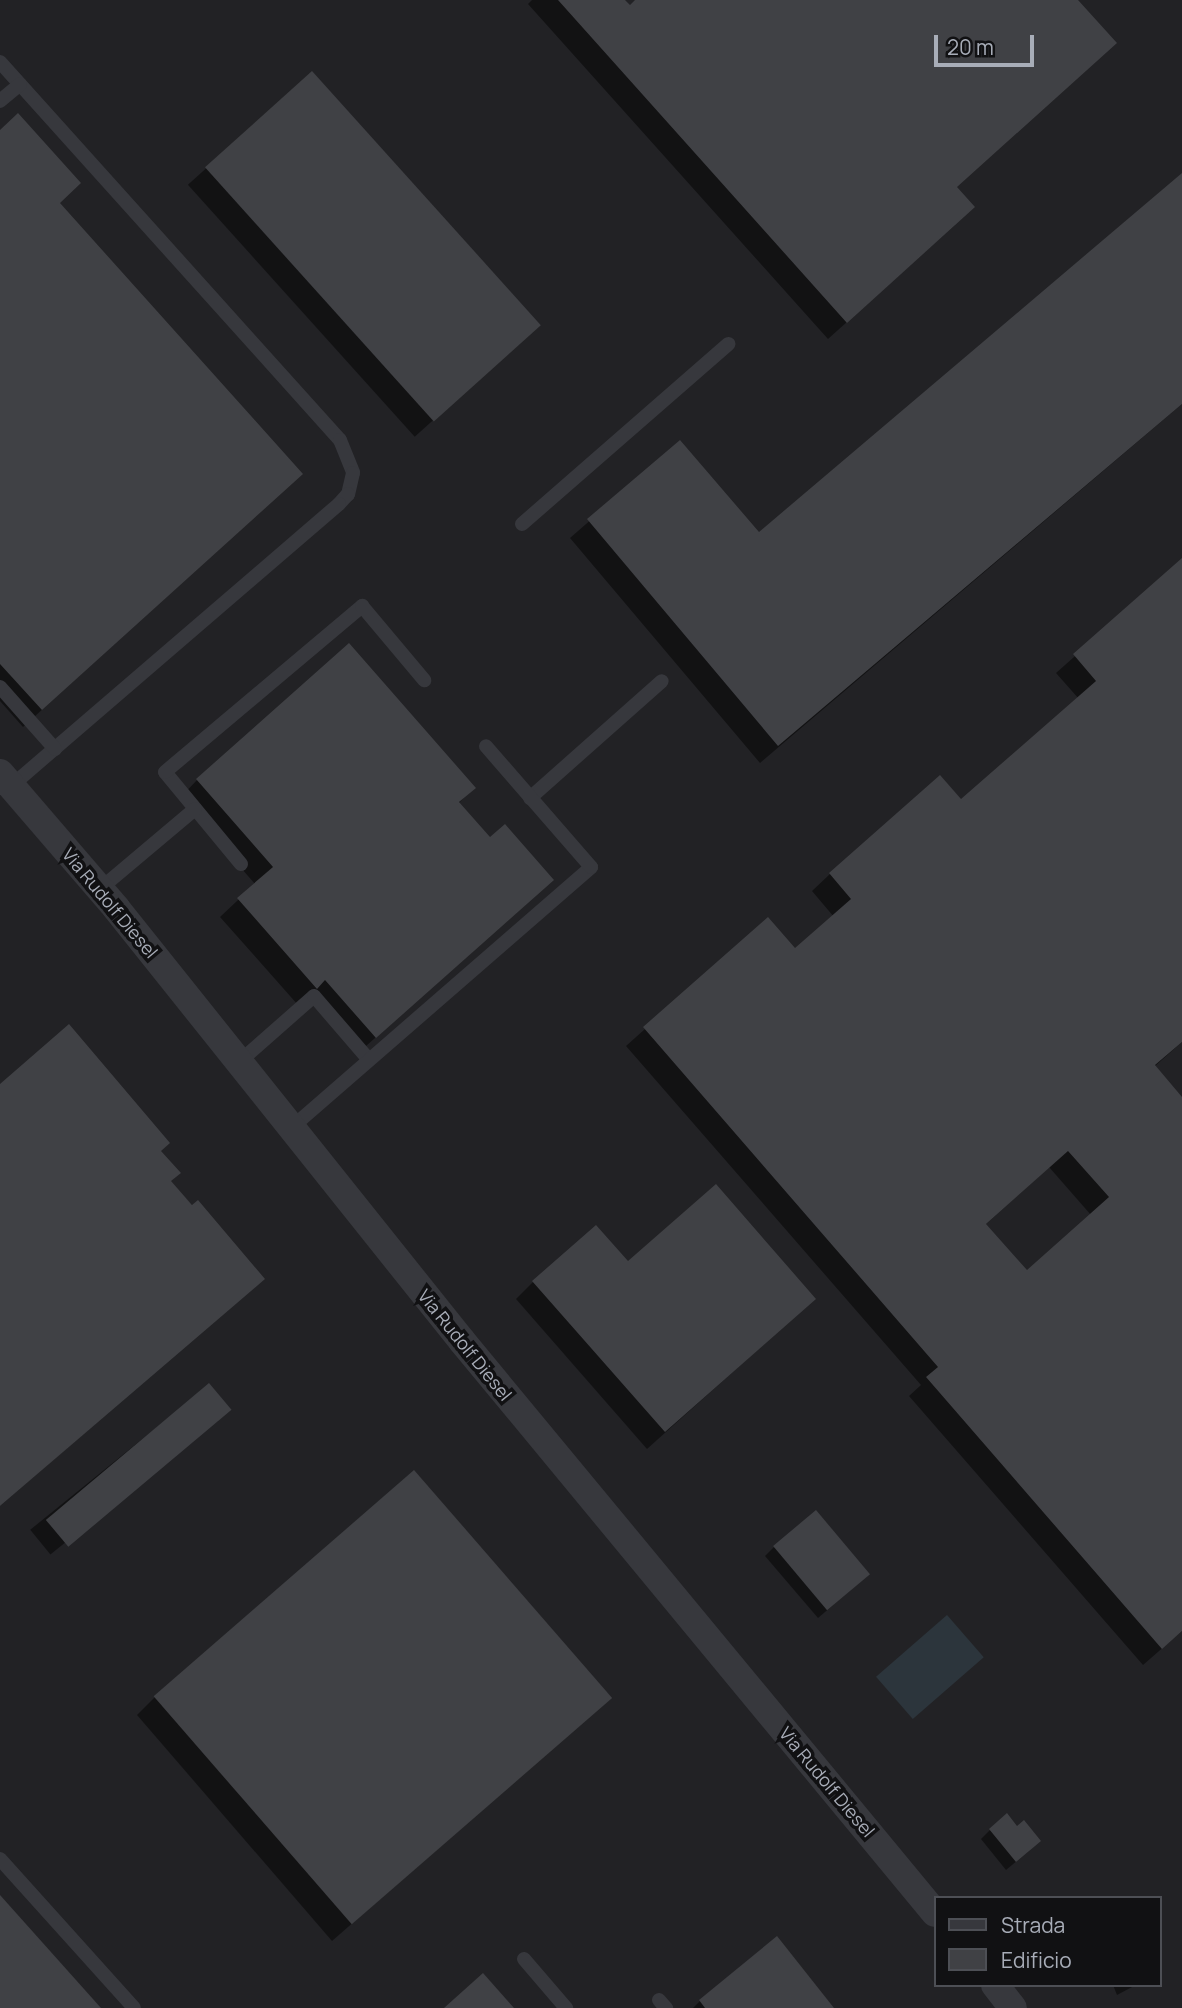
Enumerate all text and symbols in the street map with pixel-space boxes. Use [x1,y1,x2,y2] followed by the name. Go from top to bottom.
[937,21,1037,65] scale bar
[947,33,994,61] text: 20 m
[58,844,162,962] street label: Via Rudolf Diesel
[414,1285,516,1405] street label: Via Rudolf Diesel
[775,1723,879,1841] street label: Via Rudolf Diesel
[934,1896,1161,1987] legend
[1001,1911,1065,1939] text: Strada
[1001,1946,1072,1974] text: Edificio

